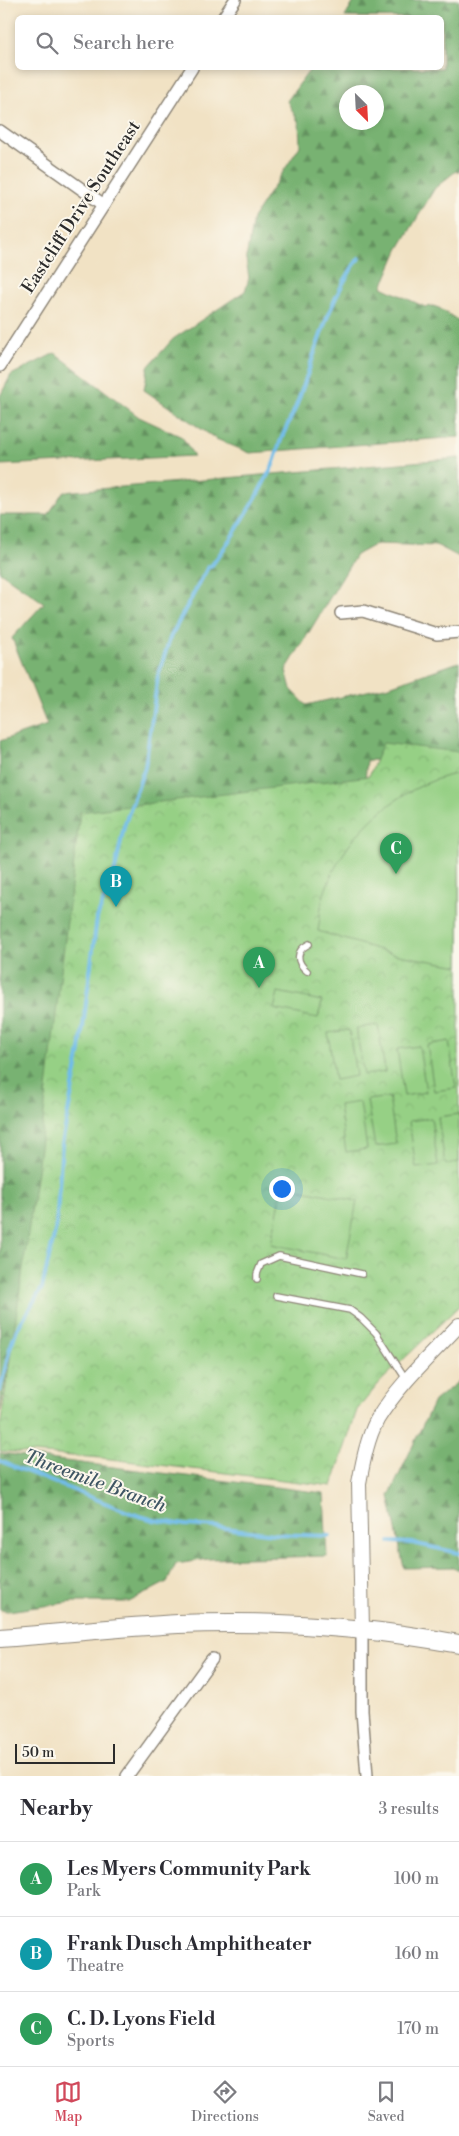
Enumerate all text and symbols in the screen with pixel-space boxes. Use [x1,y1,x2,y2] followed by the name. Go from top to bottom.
[15,15,444,70] search box
[33,29,61,57] icon: search
[73,31,174,55] text: Search here
[339,85,384,130] north arrow
[16,116,146,298] street label: Eastcliff Drive Southeast
[380,833,412,874] pin: C
[100,866,132,907] pin: B
[243,947,275,988] pin: A
[269,1176,295,1202] your location
[21,1444,170,1518] water label: Threemile Branch
[15,1741,115,1764] scale bar
[22,1744,54,1762] text: 50 m
[20,1796,93,1822] text: Nearby
[378,1799,439,1819] text: 3 results
[67,1857,311,1881] text: Les Myers Community Park
[30,1869,42,1889] text: A
[394,1869,439,1889] text: 100 m
[67,1881,100,1901] text: Park
[67,1932,312,1956] text: Frank Dusch Amphitheater
[30,1944,42,1964] text: B
[395,1944,439,1964] text: 160 m
[67,1956,124,1976] text: Theatre
[67,2007,216,2031] text: C. D. Lyons Field
[30,2019,42,2039] text: C
[397,2019,439,2039] text: 170 m
[67,2031,114,2051] text: Sports
[54,2078,82,2126] tab: Map
[191,2078,259,2126] tab: Directions
[368,2078,405,2126] tab: Saved

